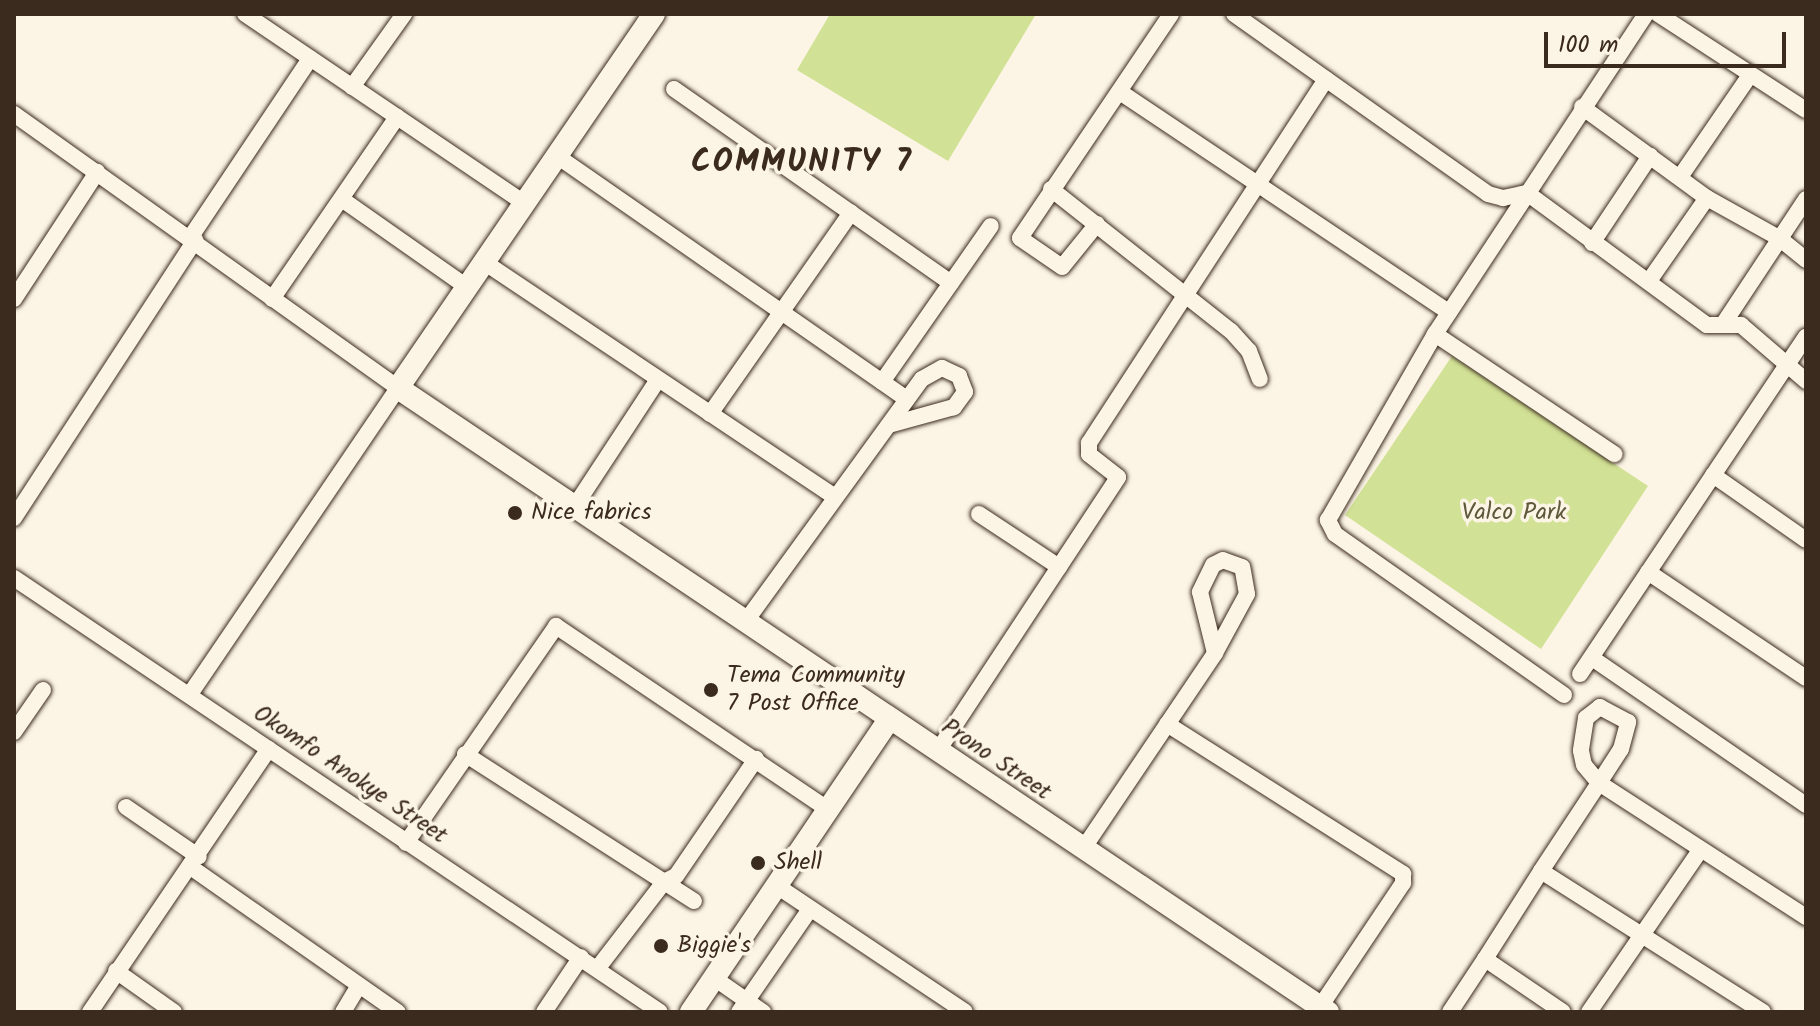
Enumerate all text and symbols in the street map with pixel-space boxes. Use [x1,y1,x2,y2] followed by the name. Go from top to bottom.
[1548,16,1790,66] scale bar
[1558,26,1618,65] text: 100 m
[691,144,913,182] district label: COMMUNITY 7
[531,499,652,527] place label: Nice fabrics
[1462,499,1566,527] park label: Valco Park
[506,504,524,522] marker: Nice fabrics
[727,662,905,718] place label: Tema Community 7 Post Office
[702,681,720,699] marker: Tema Community 7 Post Office
[248,699,452,851] street label: Okomfo Anokye Street
[936,713,1056,807] street label: Prono Street
[774,849,822,877] place label: Shell
[749,854,767,872] marker: Shell
[677,932,751,960] place label: Biggie's
[652,937,670,955] marker: Biggie's

